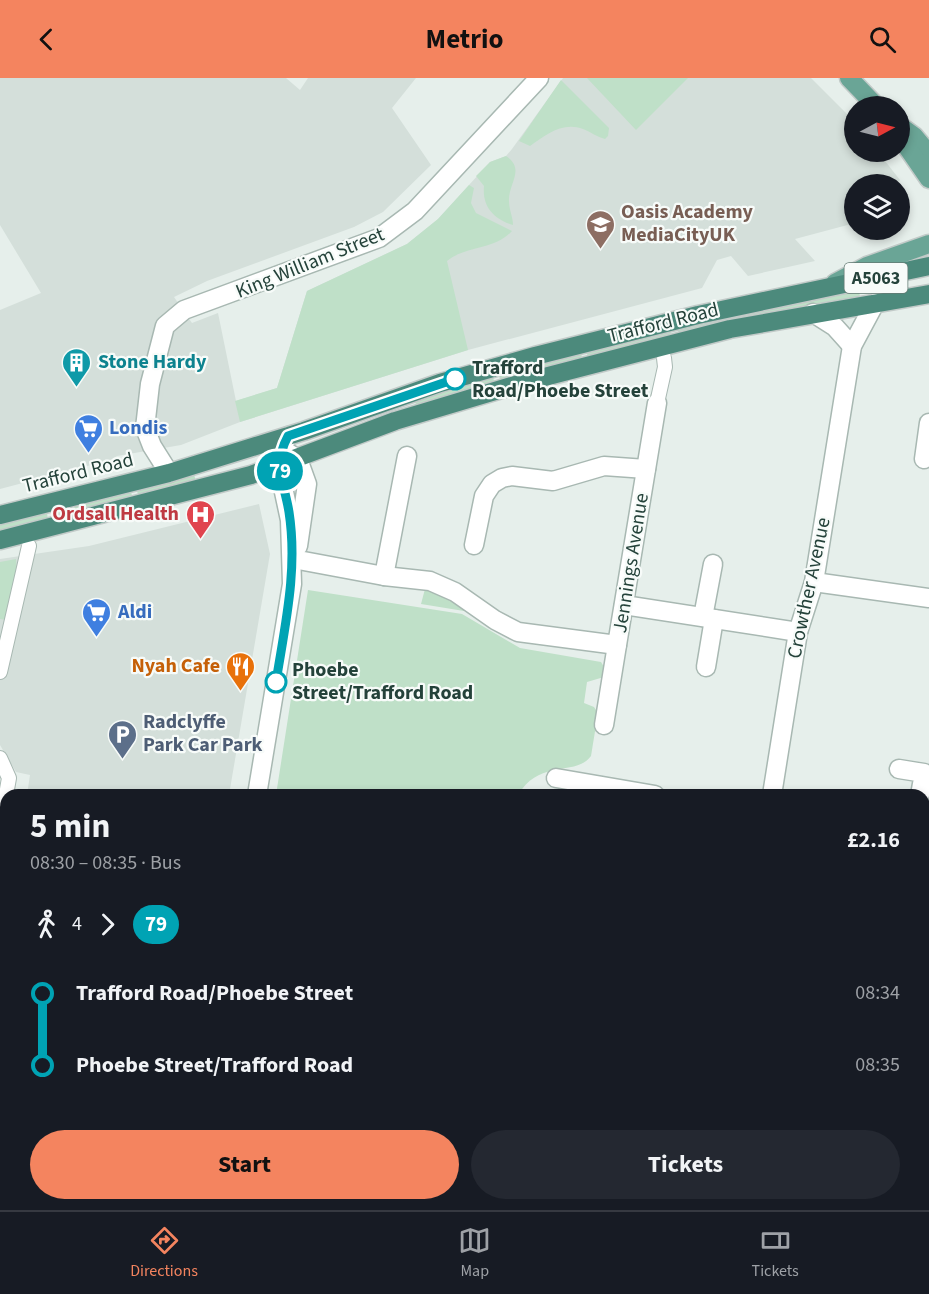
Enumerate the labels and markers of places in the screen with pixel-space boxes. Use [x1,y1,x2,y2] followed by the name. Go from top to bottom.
[621,198,754,249] place label: Oasis Academy MediaCityUK
[584,208,616,250] school or university icon: Oasis Academy MediaCityUK
[61,346,93,388] building icon: Stone Hardy
[98,348,207,376] place label: Stone Hardy
[472,354,649,405] place label: Trafford Road/Phoebe Street
[444,368,466,390] marker: Trafford Road/Phoebe Street
[72,412,104,454] supermarket icon: Londis
[109,414,168,442] place label: Londis
[184,498,216,540] hospital icon: Ordsall Health
[52,500,179,528] place label: Ordsall Health
[81,596,113,638] supermarket icon: Aldi
[117,598,152,626] place label: Aldi
[225,650,257,692] restaurant icon: Nyah Cafe
[132,652,220,680] place label: Nyah Cafe
[292,656,473,707] place label: Phoebe Street/Trafford Road
[265,671,287,693] marker: Phoebe Street/Trafford Road
[143,708,263,759] place label: Radclyffe Park Car Park
[106,718,138,760] parking icon: Radclyffe Park Car Park

